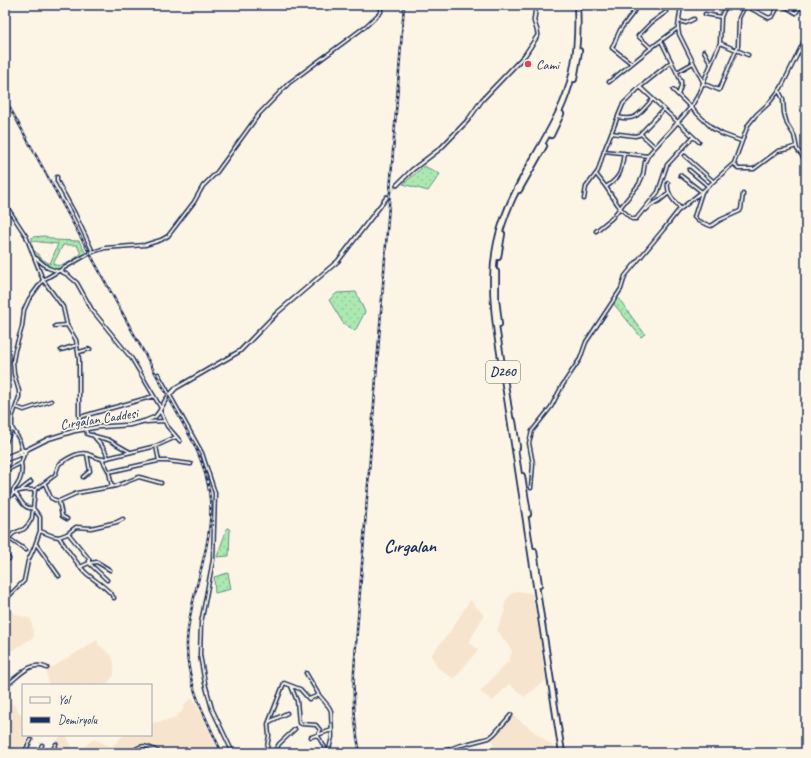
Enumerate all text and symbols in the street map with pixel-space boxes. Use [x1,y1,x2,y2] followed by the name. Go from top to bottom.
[536,56,562,73] place label: Cami
[523,59,533,69] marker: Cami
[486,361,520,383] road number: D260
[59,404,141,434] street label: Cırgalan Caddesi
[384,535,437,557] district label: Cırgalan
[22,684,152,736] legend
[58,692,72,708] text: Yol
[58,712,99,728] text: Demiryolu

